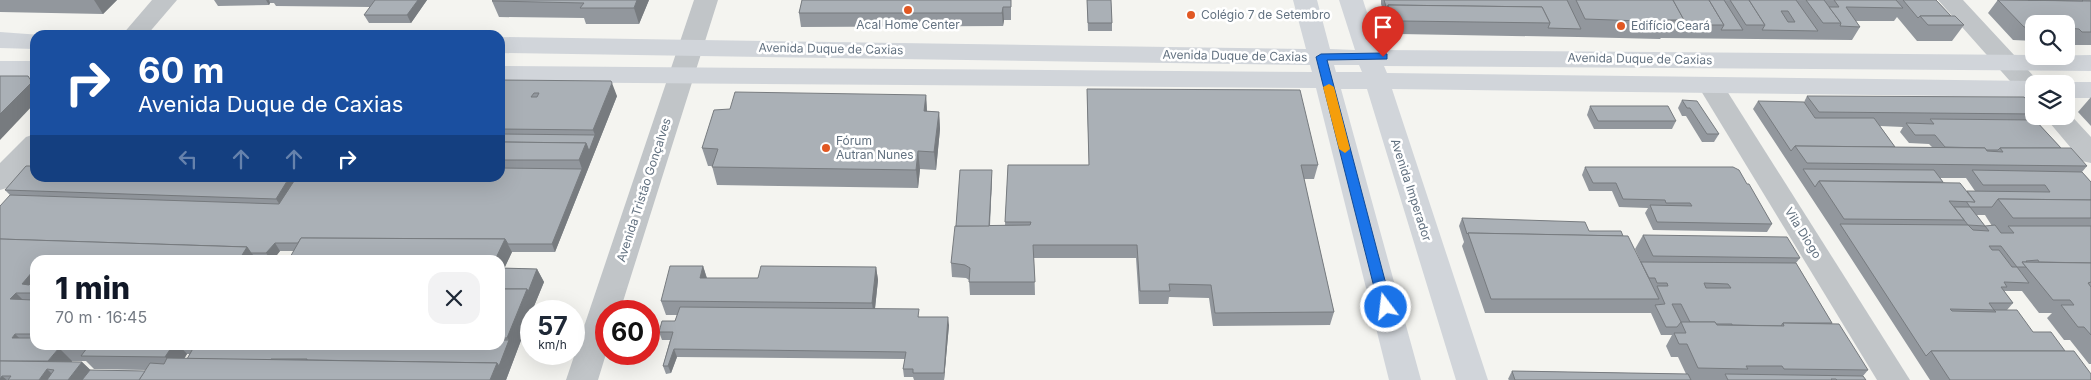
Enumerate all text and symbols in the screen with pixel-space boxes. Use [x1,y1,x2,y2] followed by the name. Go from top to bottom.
[902,4,914,16] marker: Acal Home Center
[1362,6,1404,57] pin
[1201,7,1330,22] place label: Colégio 7 de Setembro
[1185,9,1197,21] marker: Colégio 7 de Setembro
[1369,13,1397,41] icon: arrive
[2025,15,2075,125] map controls
[2025,15,2075,65] button: search
[856,17,960,32] place label: Acal Home Center
[1631,18,1710,33] place label: Edifício Ceará
[1615,20,1627,32] marker: Edifício Ceará
[759,40,904,57] street label: Avenida Duque de Caxias
[1163,47,1308,64] street label: Avenida Duque de Caxias
[138,49,225,91] text: 60 m
[55,50,120,115] icon: right
[1568,50,1713,67] street label: Avenida Duque de Caxias
[2025,75,2075,125] button: layers
[138,91,403,117] text: Avenida Duque de Caxias
[613,116,674,264] street label: Avenida Tristão Gonçalves
[836,133,914,162] place label: Fórum Autran Nunes
[1388,137,1435,243] street label: Avenida Imperador
[820,142,832,154] marker: Fórum Autran Nunes
[174,145,202,173] icon: left
[227,145,255,173] icon: ahead
[280,145,308,173] icon: ahead
[333,145,361,173] icon: right
[1782,204,1825,261] street label: Vila Diogo
[55,270,130,306] text: 1 min
[428,272,480,324] button: close
[1359,280,1411,332] position arrow
[595,300,660,365] speed limit sign: 60
[55,307,147,327] text: 70 m · 16:45
[537,311,568,341] text: 57
[538,337,567,352] text: km/h

